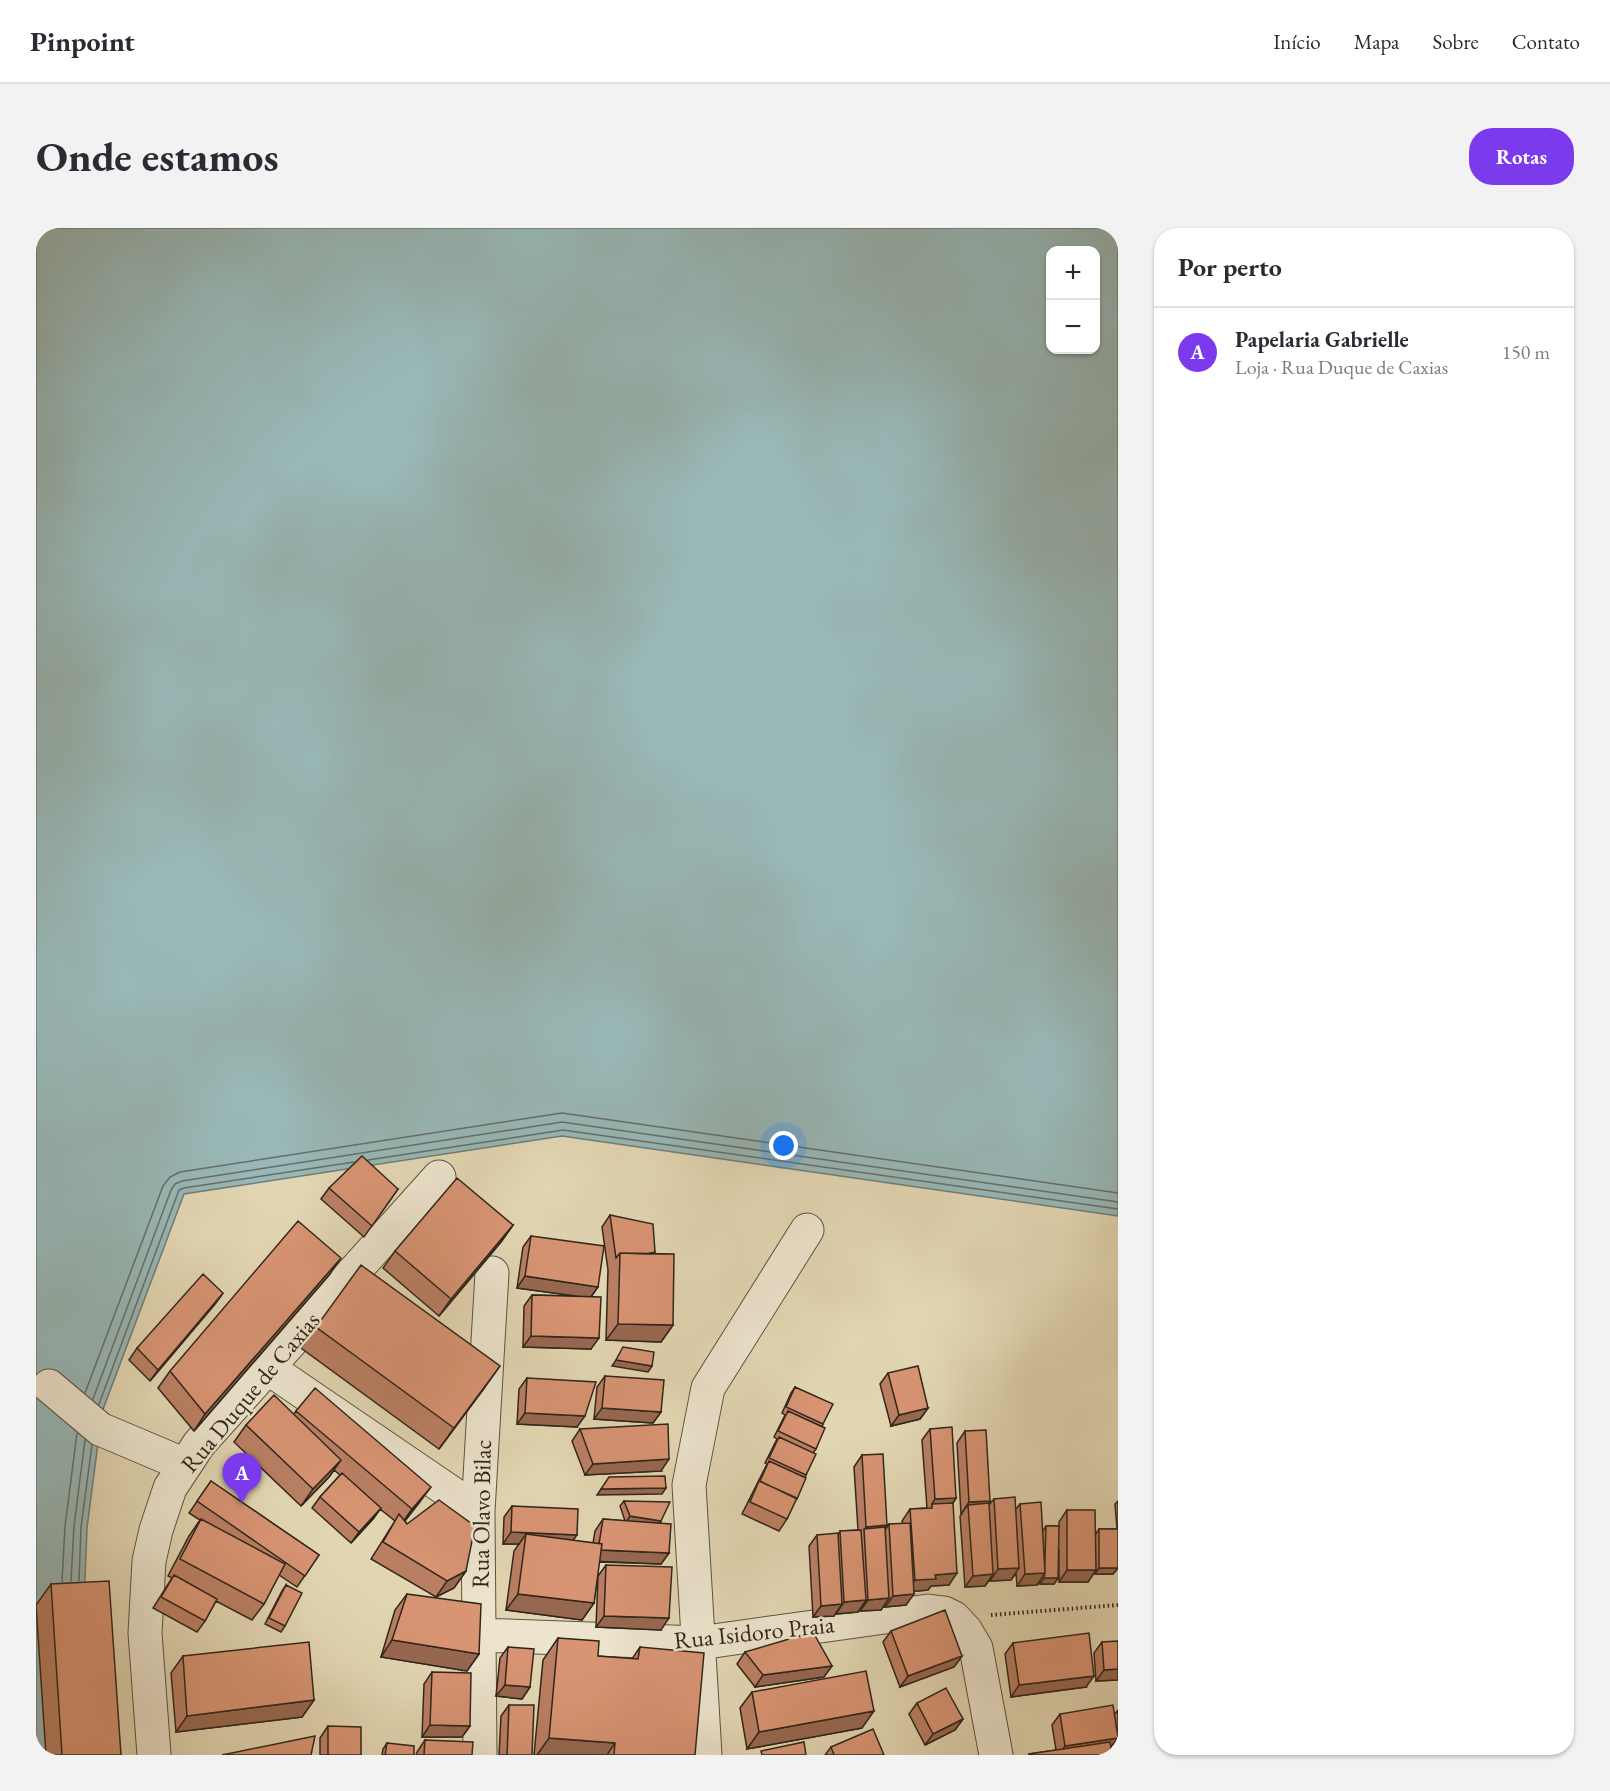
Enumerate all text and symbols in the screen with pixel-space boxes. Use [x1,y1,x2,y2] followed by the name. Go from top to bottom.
[30,23,135,59] text: Pinpoint
[1273,28,1321,55] text: Início
[1354,28,1399,55] text: Mapa
[1432,28,1479,55] text: Sobre
[1512,28,1580,55] text: Contato
[1469,128,1574,185] button: Rotas
[36,129,279,184] text: Onde estamos
[1046,246,1100,354] map controls
[1046,246,1100,300] button: +
[1178,250,1282,284] text: Por perto
[1046,300,1100,354] button: −
[1235,325,1409,354] text: Papelaria Gabrielle
[1190,339,1205,365] text: A
[1502,339,1550,365] text: 150 m
[1235,354,1448,380] text: Loja · Rua Duque de Caxias
[769,1131,798,1160] your location
[174,1305,326,1479] street label: Rua Duque de Caxias
[464,1439,498,1589] street label: Rua Olavo Bilac
[222,1454,262,1503] pin: A
[672,1608,836,1656] street label: Rua Isidoro Praia

